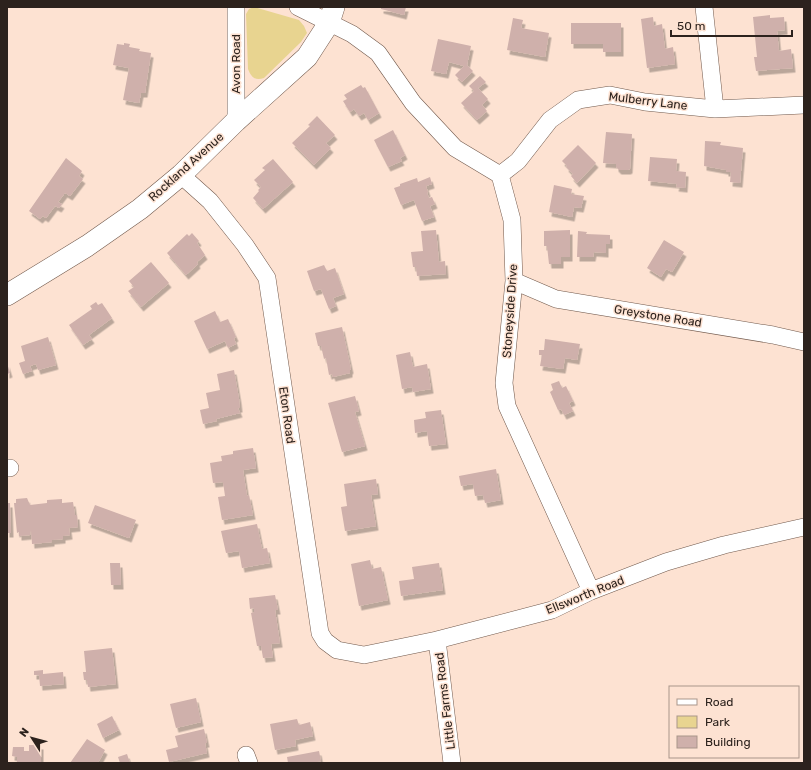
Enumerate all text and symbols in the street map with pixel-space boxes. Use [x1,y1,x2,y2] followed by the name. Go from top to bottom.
[671,12,792,38] scale bar
[677,19,705,33] text: 50 m
[229,34,243,94] street label: Avon Road
[608,89,688,113] street label: Mulberry Lane
[146,129,227,204] street label: Rockland Avenue
[500,263,520,358] street label: Stoneyside Drive
[613,302,703,330] street label: Greystone Road
[276,386,298,444] street label: Eton Road
[544,573,626,617] street label: Ellsworth Road
[432,652,458,750] street label: Little Farms Road
[669,686,799,758] legend
[705,695,733,709] text: Road
[705,715,731,729] text: Park
[12,718,52,758] north arrow
[17,725,32,739] text: N
[705,735,751,749] text: Building

